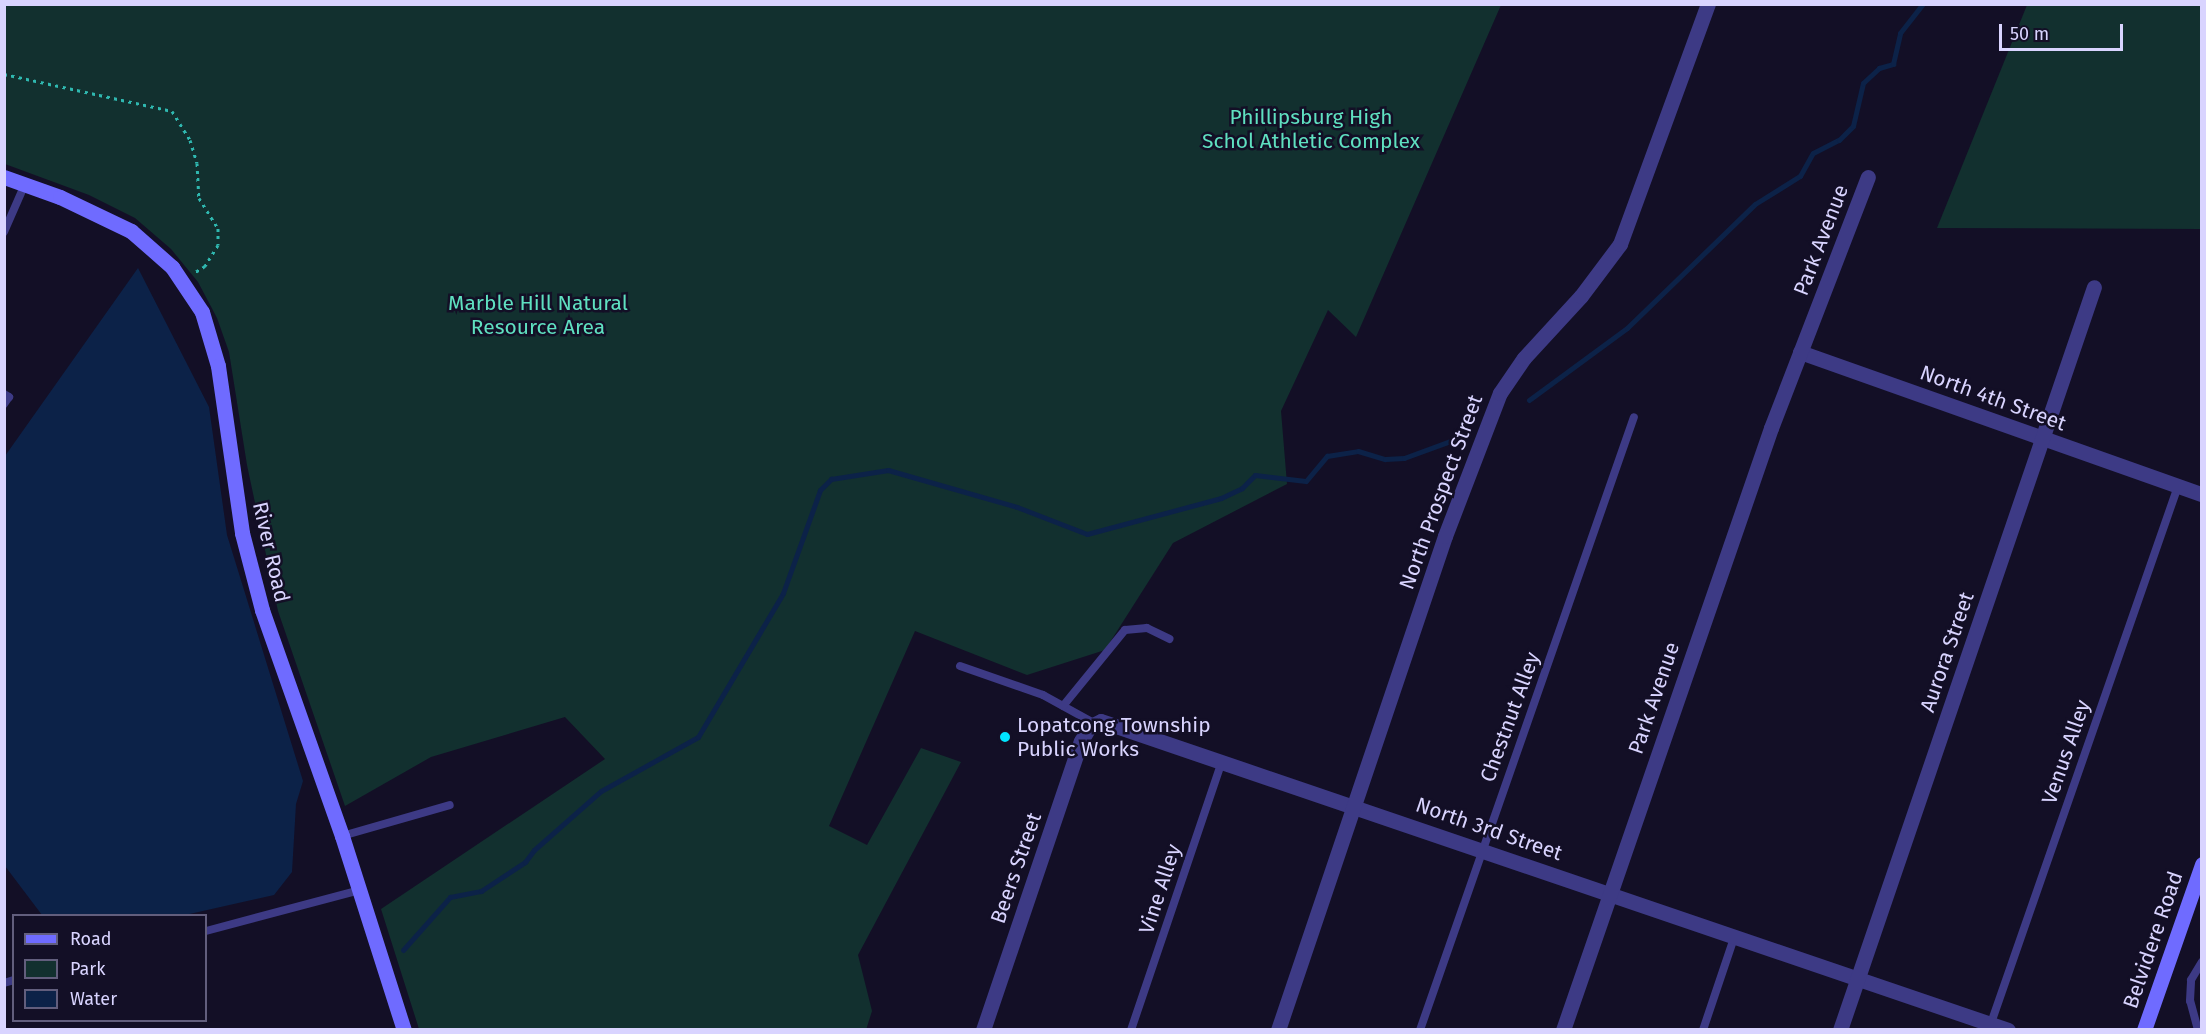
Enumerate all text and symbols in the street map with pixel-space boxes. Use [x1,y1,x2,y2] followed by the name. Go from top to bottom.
[2002,12,2126,50] scale bar
[2010,23,2049,45] text: 50 m
[1202,104,1420,154] park label: Phillipsburg High Schol Athletic Complex
[1788,181,1854,299] street label: Park Avenue
[448,290,628,340] park label: Marble Hill Natural Resource Area
[1916,360,2070,436] street label: North 4th Street
[1394,391,1488,593] street label: North Prospect Street
[247,499,295,605] street label: River Road
[1915,589,1979,715] street label: Aurora Street
[1623,639,1685,757] street label: Park Avenue
[1475,649,1545,785] street label: Chestnut Alley
[2036,697,2096,807] street label: Venus Alley
[1017,712,1211,762] place label: Lopatcong Township Public Works
[998,730,1012,744] marker: Lopatcong Township Public Works
[1412,792,1566,866] street label: North 3rd Street
[985,809,1047,927] street label: Beers Street
[1134,841,1186,937] street label: Vine Alley
[2118,868,2188,1012] street label: Belvidere Road
[12,914,207,1022] legend
[70,928,112,950] text: Road
[70,958,105,980] text: Park
[70,988,117,1010] text: Water

